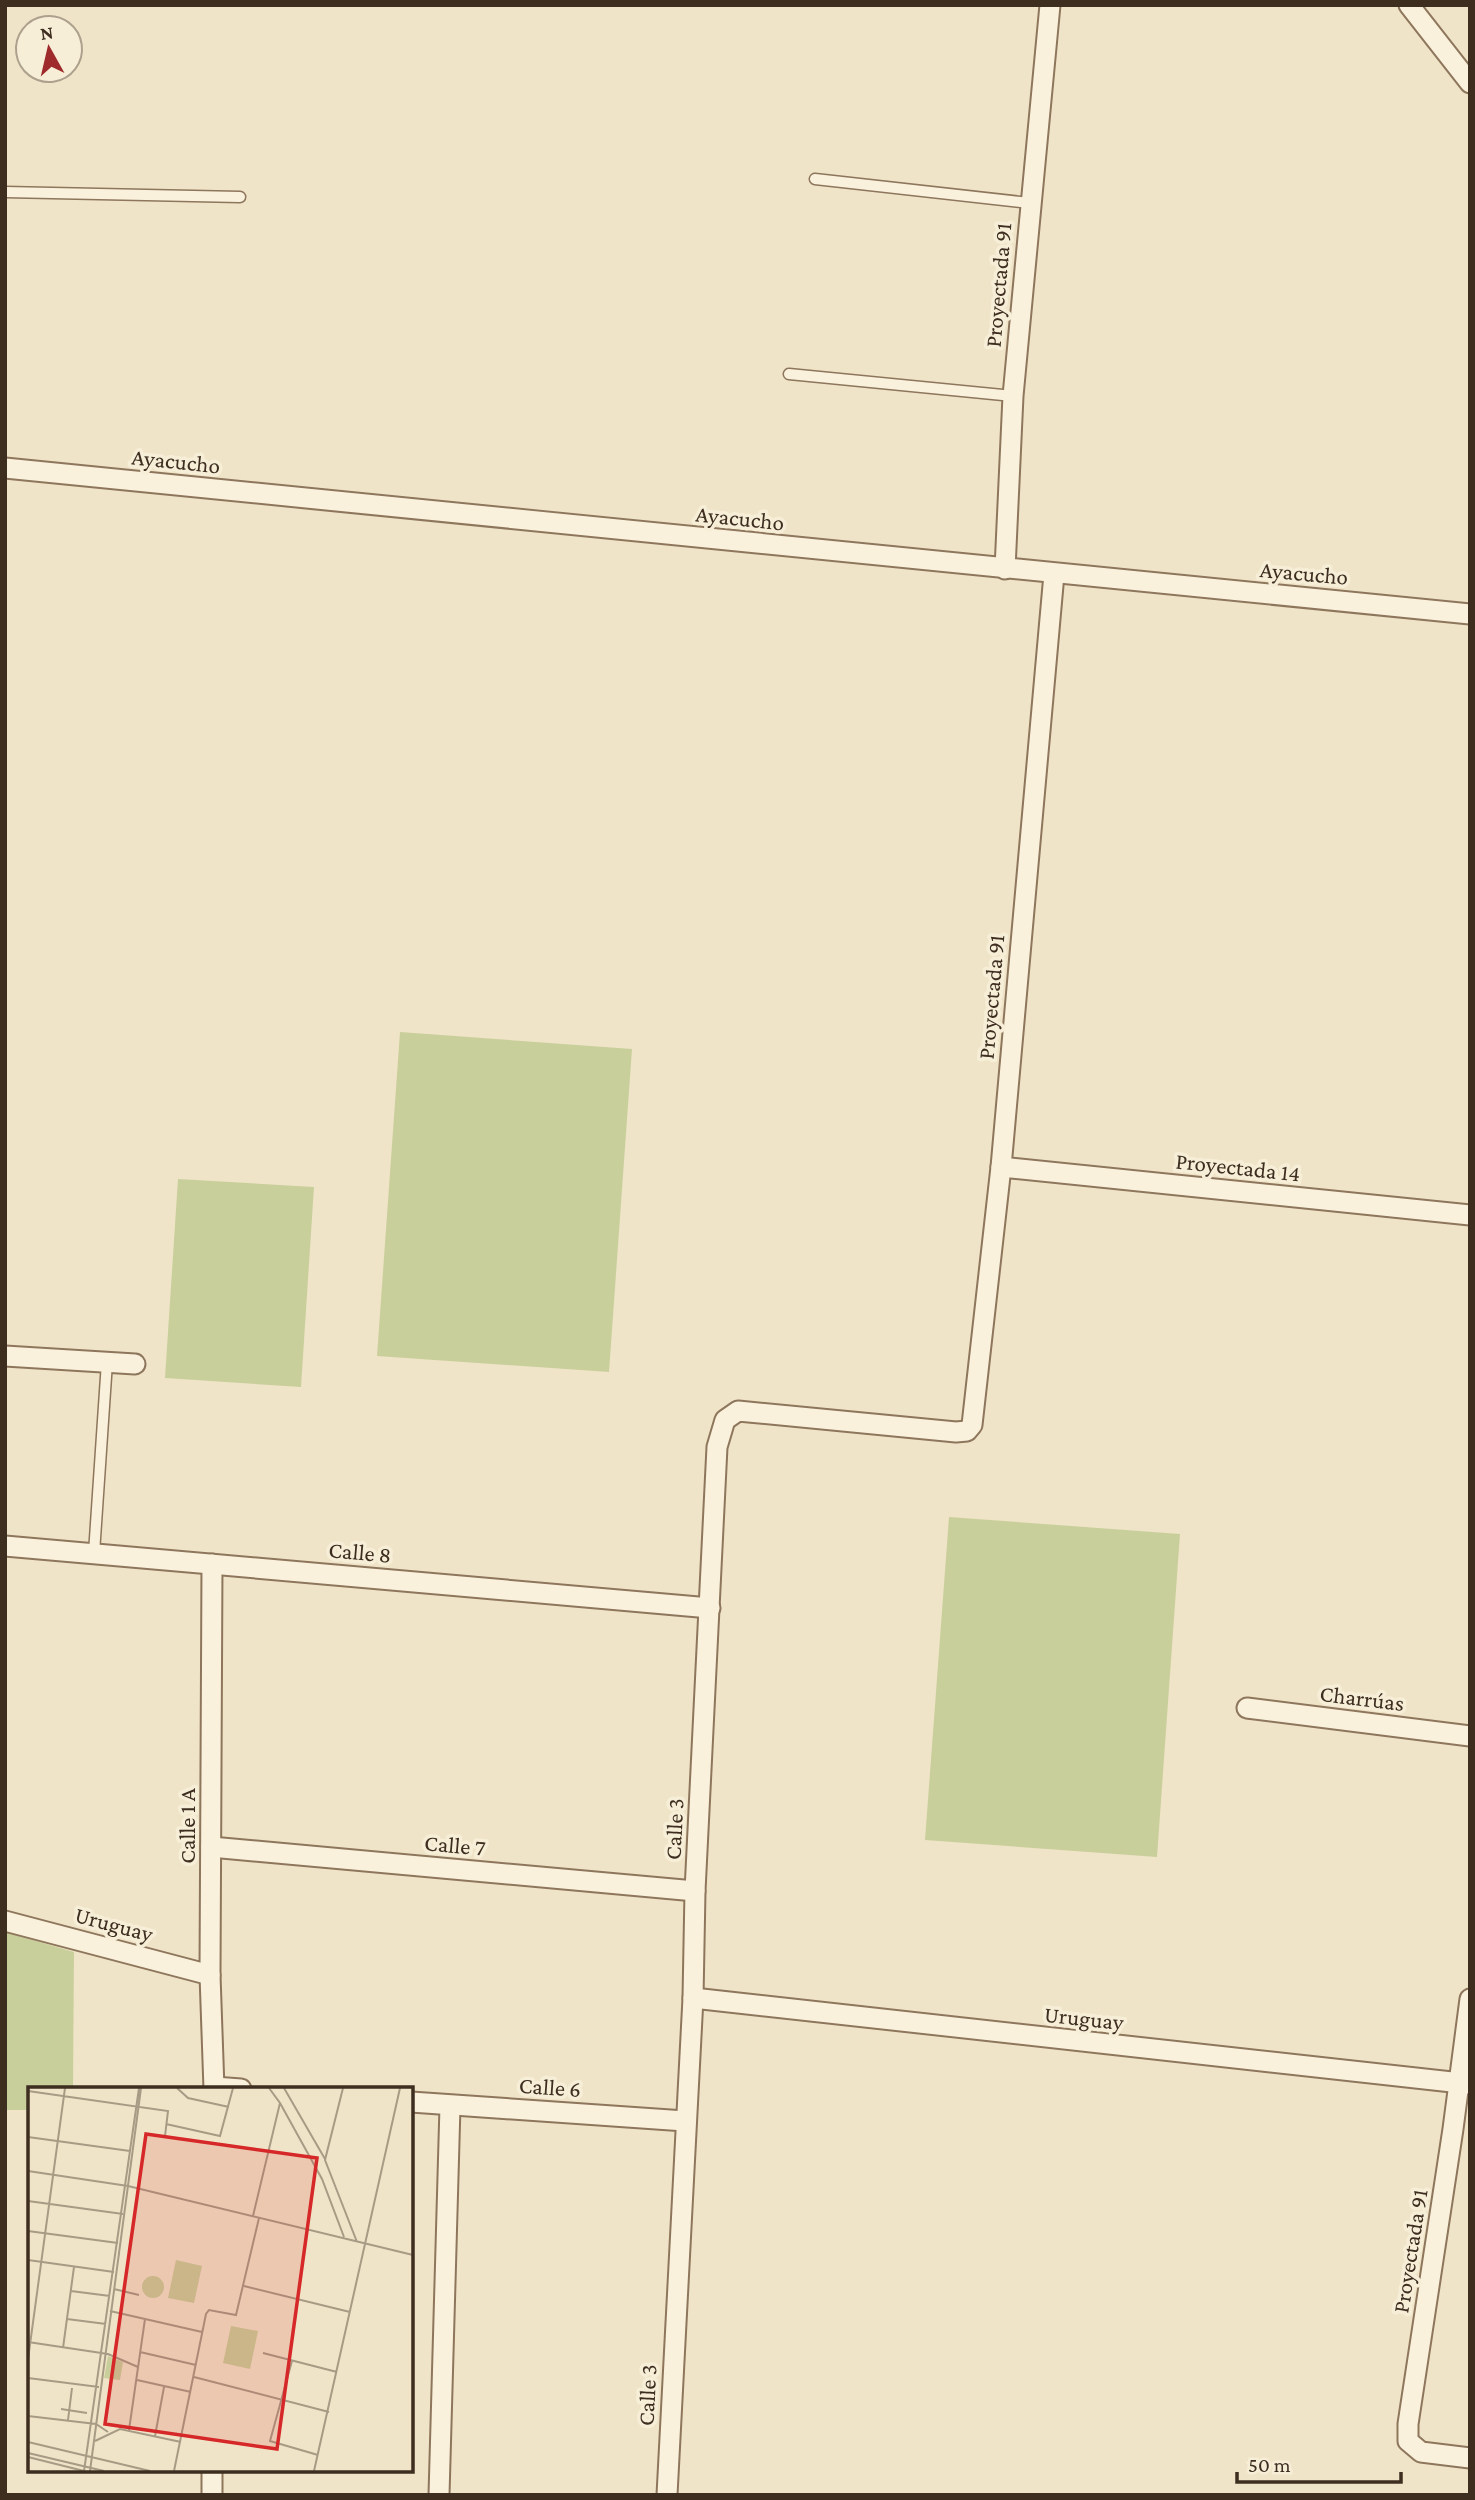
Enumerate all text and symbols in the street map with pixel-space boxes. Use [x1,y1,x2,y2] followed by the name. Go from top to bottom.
[14,14,84,84] north arrow
[39,21,55,44] text: N
[980,222,1016,348] street label: Proyectada 91
[131,443,221,479] street label: Ayacucho
[695,500,785,536] street label: Ayacucho
[1259,556,1349,590] street label: Ayacucho
[973,934,1009,1060] street label: Proyectada 91
[1174,1148,1302,1186] street label: Proyectada 14
[327,1536,393,1568] street label: Calle 8
[1318,1680,1406,1716] street label: Charrúas
[174,1787,200,1864] street label: Calle 1 A
[659,1798,689,1860] street label: Calle 3
[423,1829,487,1861] street label: Calle 7
[72,1901,156,1947] street label: Uruguay
[1043,2001,1125,2035] street label: Uruguay
[518,2072,582,2102] street label: Calle 6
[28,2087,413,2472] inset map
[1387,2187,1433,2315] street label: Proyectada 91
[632,2364,662,2426] street label: Calle 3
[1237,2440,1402,2484] scale bar
[1248,2453,1291,2477] text: 50 m

